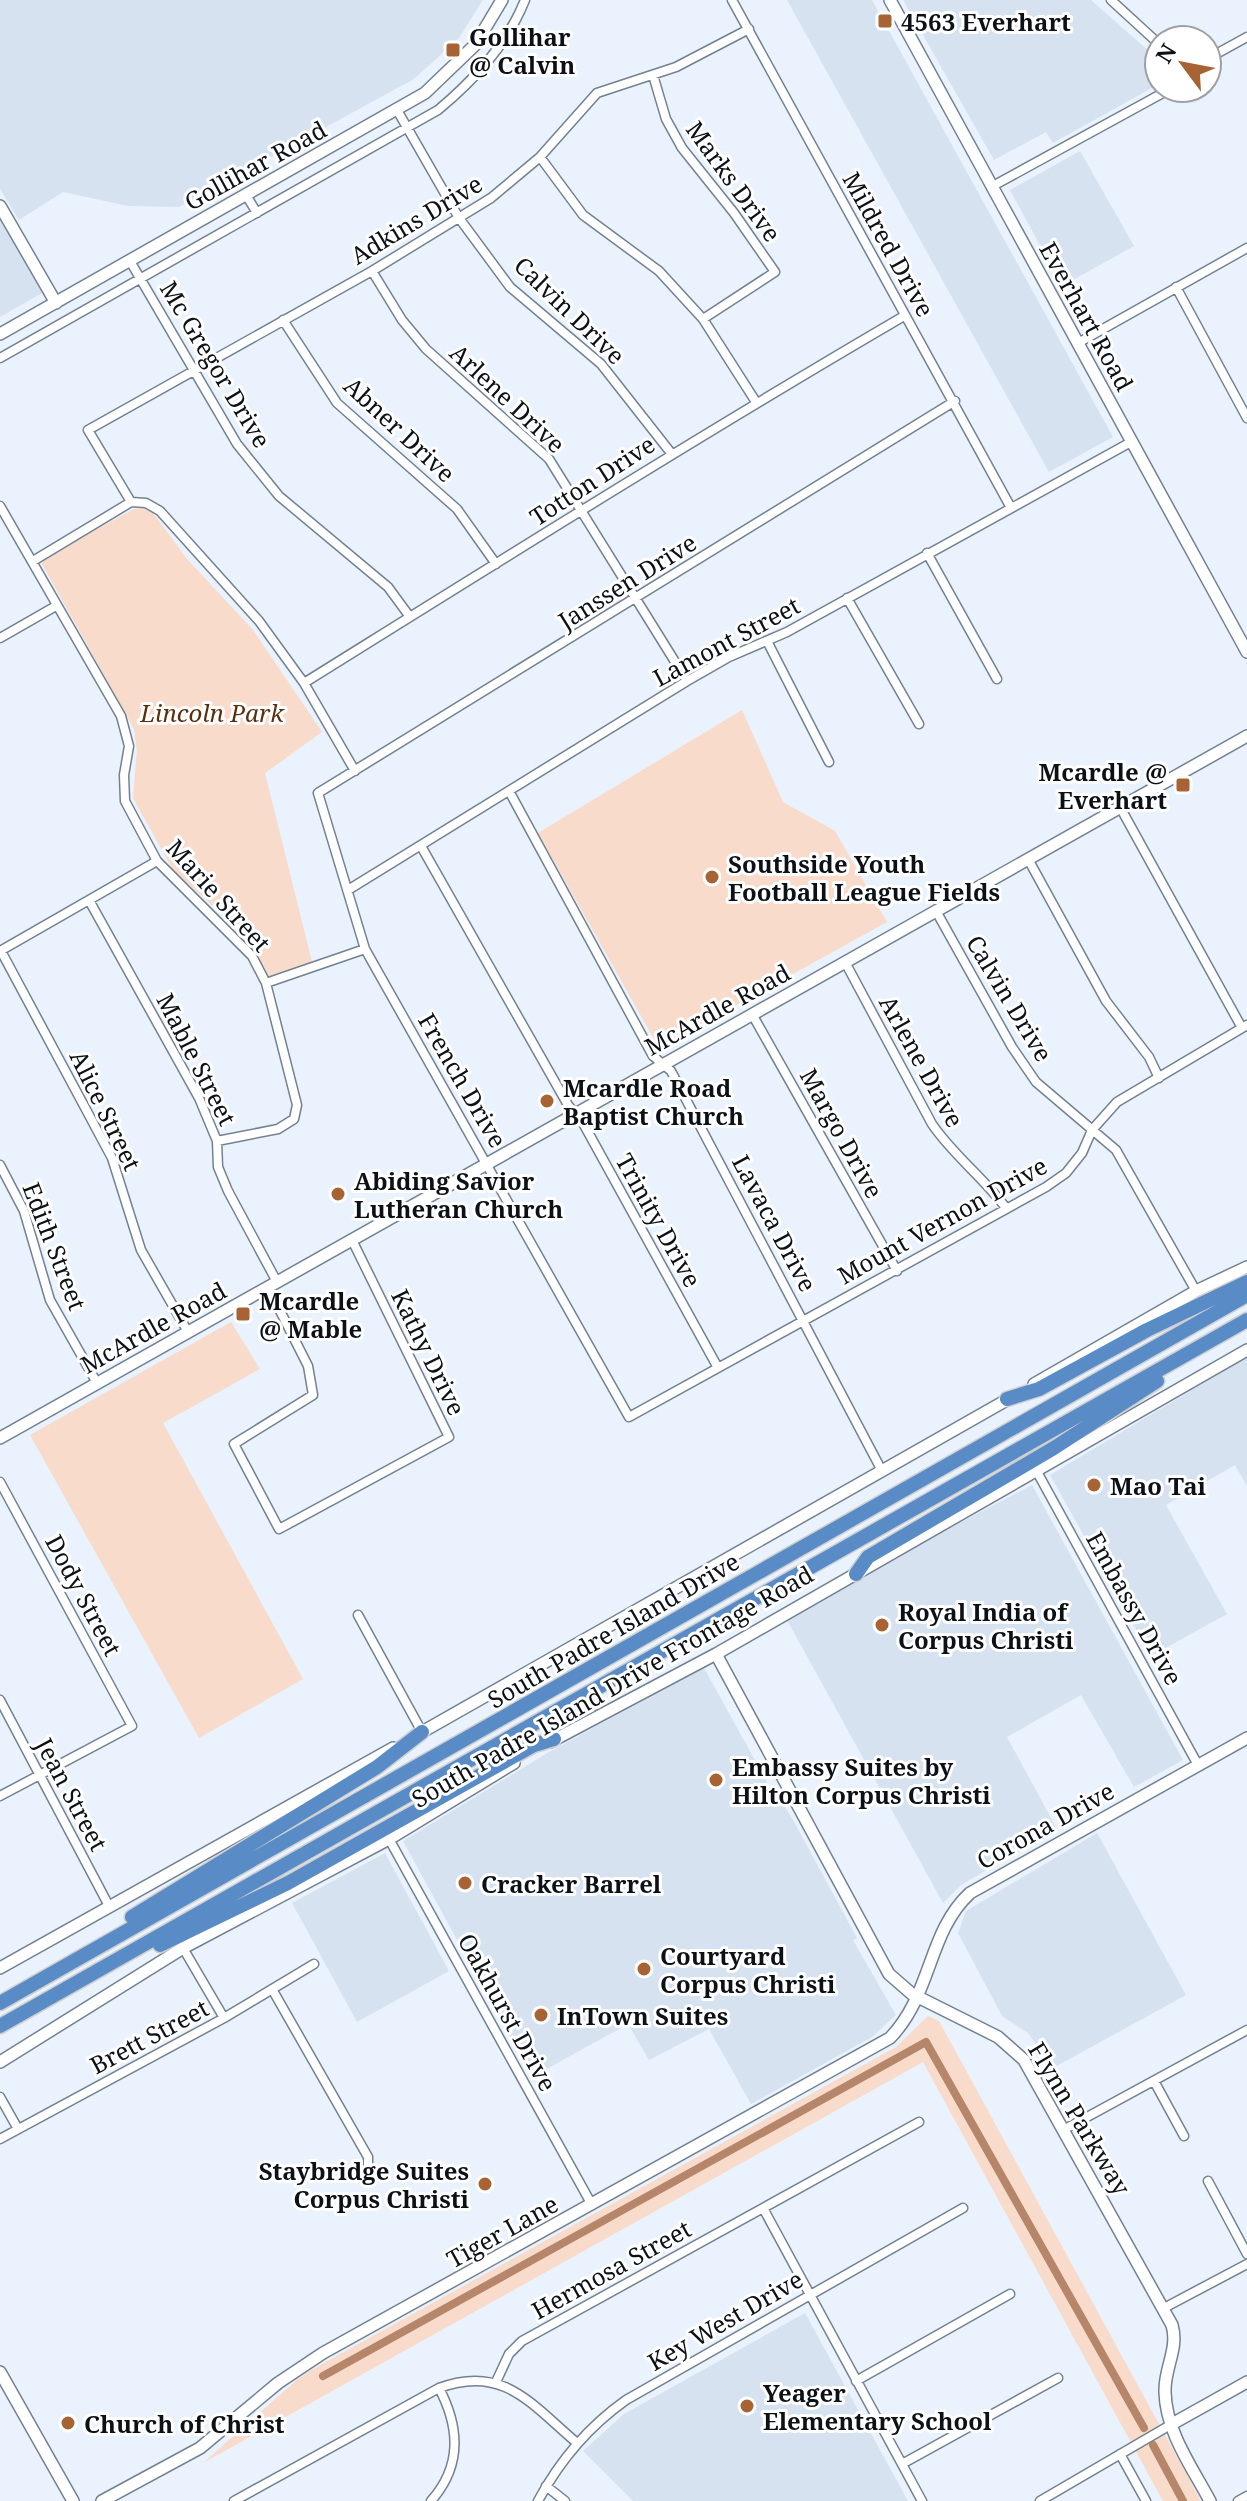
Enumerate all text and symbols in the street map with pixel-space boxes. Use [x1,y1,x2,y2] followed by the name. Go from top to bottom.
[901,5,1071,38] place label: 4563 Everhart
[876,12,894,30] marker: 4563 Everhart
[469,20,575,81] place label: Gollihar @ Calvin
[1143,24,1223,104] north arrow
[1148,38,1183,68] text: N
[444,41,462,59] marker: Gollihar @ Calvin
[178,112,332,218] street label: Gollihar Road
[679,114,789,248] street label: Marks Drive
[836,166,942,322] street label: Mildred Drive
[344,167,488,271] street label: Adkins Drive
[1032,236,1142,397] street label: Everhart Road
[507,249,633,371] street label: Calvin Drive
[153,274,279,454] street label: Mc Gregor Drive
[443,336,573,460] street label: Arlene Drive
[337,369,463,489] street label: Abner Drive
[523,427,661,533] street label: Totton Drive
[551,525,702,637] street label: Janssen Drive
[647,588,805,694] street label: Lamont Street
[139,696,285,729] park label: Lincoln Park
[1038,755,1167,816] place label: Mcardle @ Everhart
[1174,776,1192,794] marker: Mcardle @ Everhart
[160,832,278,958] street label: Marie Street
[728,847,1000,908] place label: Southside Youth Football League Fields
[703,868,721,886] marker: Southside Youth Football League Fields
[959,929,1061,1067] street label: Calvin Drive
[638,955,796,1063] street label: McArdle Road
[150,987,244,1131] street label: Mable Street
[872,989,972,1133] street label: Arlene Drive
[411,1007,515,1153] street label: French Drive
[63,1044,149,1176] street label: Alice Street
[793,1062,891,1204] street label: Margo Drive
[563,1071,744,1132] place label: Mcardle Road Baptist Church
[538,1092,556,1110] marker: Mcardle Road Baptist Church
[609,1147,709,1293] street label: Trinity Drive
[725,1149,825,1297] street label: Lavaca Drive
[831,1149,1053,1291] street label: Mount Vernon Drive
[354,1164,563,1225] place label: Abiding Savior Lutheran Church
[16,1177,94,1315] street label: Edith Street
[329,1185,347,1203] marker: Abiding Savior Lutheran Church
[74,1273,232,1381] street label: McArdle Road
[384,1283,474,1421] street label: Kathy Drive
[259,1284,362,1345] place label: Mcardle @ Mable
[234,1305,252,1323] marker: Mcardle @ Mable
[1110,1469,1207,1502] place label: Mao Tai
[1085,1476,1103,1494] marker: Mao Tai
[1079,1525,1191,1691] street label: Embassy Drive
[38,1529,130,1661] street label: Dody Street
[481,1544,745,1716] street label: South Padre Island Drive
[405,1557,819,1815] street label: South Padre Island Drive Frontage Road
[898,1595,1074,1656] place label: Royal India of Corpus Christi
[873,1616,891,1634] marker: Royal India of Corpus Christi
[28,1731,116,1856] street label: Jean Street
[732,1750,991,1811] place label: Embassy Suites by Hilton Corpus Christi
[707,1771,725,1789] marker: Embassy Suites by Hilton Corpus Christi
[970,1774,1120,1876] street label: Corona Drive
[481,1867,662,1900] place label: Cracker Barrel
[456,1874,474,1892] marker: Cracker Barrel
[451,1927,565,2097] street label: Oakhurst Drive
[660,1939,836,2000] place label: Courtyard Corpus Christi
[635,1960,653,1978] marker: Courtyard Corpus Christi
[84,1991,214,2081] street label: Brett Street
[557,1999,728,2032] place label: InTown Suites
[532,2006,550,2024] marker: InTown Suites
[1021,2035,1139,2201] street label: Flynn Parkway
[259,2154,470,2215] place label: Staybridge Suites Corpus Christi
[476,2175,494,2193] marker: Staybridge Suites Corpus Christi
[440,2187,564,2275] street label: Tiger Lane
[526,2212,696,2326] street label: Hermosa Street
[641,2262,809,2378] street label: Key West Drive
[763,2376,992,2437] place label: Yeager Elementary School
[738,2397,756,2415] marker: Yeager Elementary School
[84,2407,285,2440] place label: Church of Christ
[59,2414,77,2432] marker: Church of Christ

